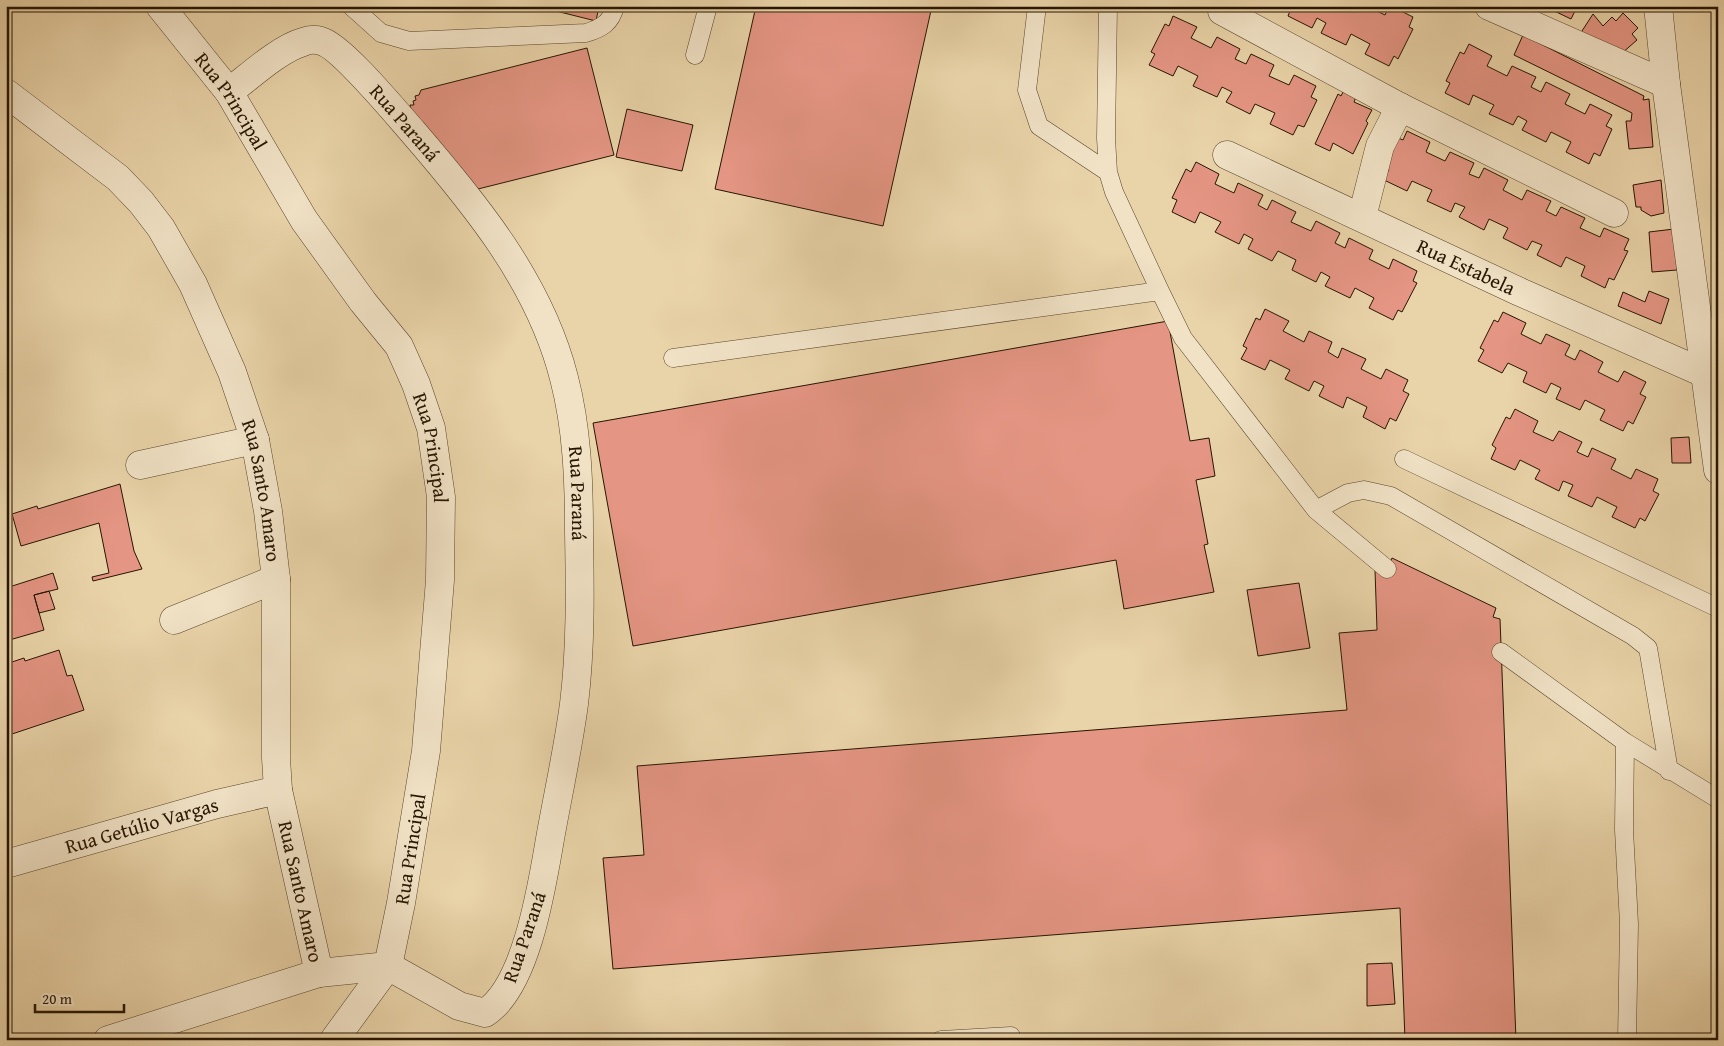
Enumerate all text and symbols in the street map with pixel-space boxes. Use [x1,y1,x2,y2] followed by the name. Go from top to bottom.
[188,46,275,155] street label: Rua Principal
[363,77,447,168] street label: Rua Paraná
[1412,231,1521,302] street label: Rua Estabela
[406,388,456,503] street label: Rua Principal
[235,415,289,563] street label: Rua Santo Amaro
[562,445,594,541] street label: Rua Paraná
[61,789,222,861] street label: Rua Getúlio Vargas
[386,791,433,907] street label: Rua Principal
[271,818,331,965] street label: Rua Santo Amaro
[494,887,553,986] street label: Rua Paraná
[35,981,124,1013] scale bar
[42,988,73,1009] text: 20 m

